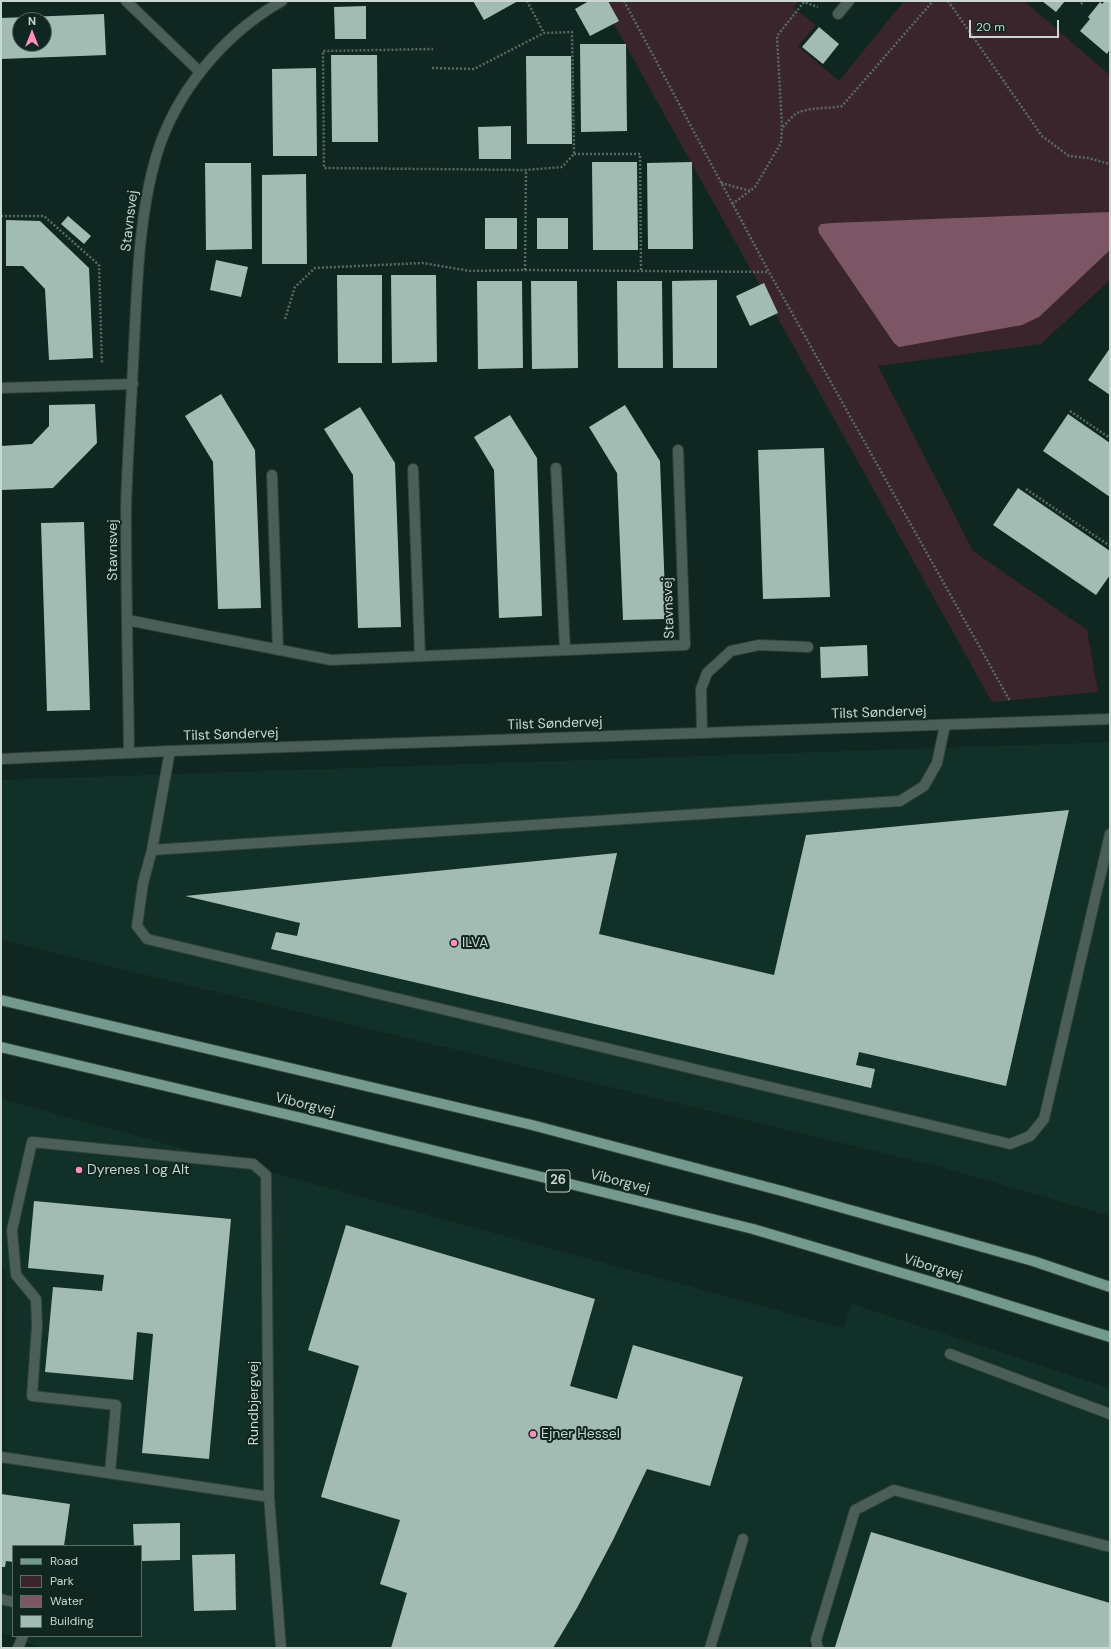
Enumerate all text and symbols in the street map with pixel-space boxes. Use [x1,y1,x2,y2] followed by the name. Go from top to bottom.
[12,12,52,52] north arrow
[971,12,1061,38] scale bar
[28,14,36,28] text: N
[976,19,1005,35] text: 20 m
[118,190,142,252] street label: Stavnsvej
[105,519,121,581] street label: Stavnsvej
[660,577,678,639] street label: Stavnsvej
[831,703,927,723] street label: Tilst Søndervej
[507,714,603,734] street label: Tilst Søndervej
[183,725,279,745] street label: Tilst Søndervej
[462,935,488,951] place label: ILVA
[449,938,459,948] marker: ILVA
[273,1089,337,1121] street label: Viborgvej
[87,1162,190,1178] place label: Dyrenes 1 og Alt
[74,1165,84,1175] marker: Dyrenes 1 og Alt
[588,1166,652,1198] street label: Viborgvej
[546,1170,570,1192] road number: 26
[901,1251,965,1285] street label: Viborgvej
[246,1361,262,1445] street label: Rundbjergvej
[541,1426,620,1442] place label: Ejner Hessel
[528,1429,538,1439] marker: Ejner Hessel
[12,1545,142,1637] legend
[50,1553,78,1569] text: Road
[50,1573,74,1589] text: Park
[50,1593,83,1609] text: Water
[50,1613,94,1629] text: Building

